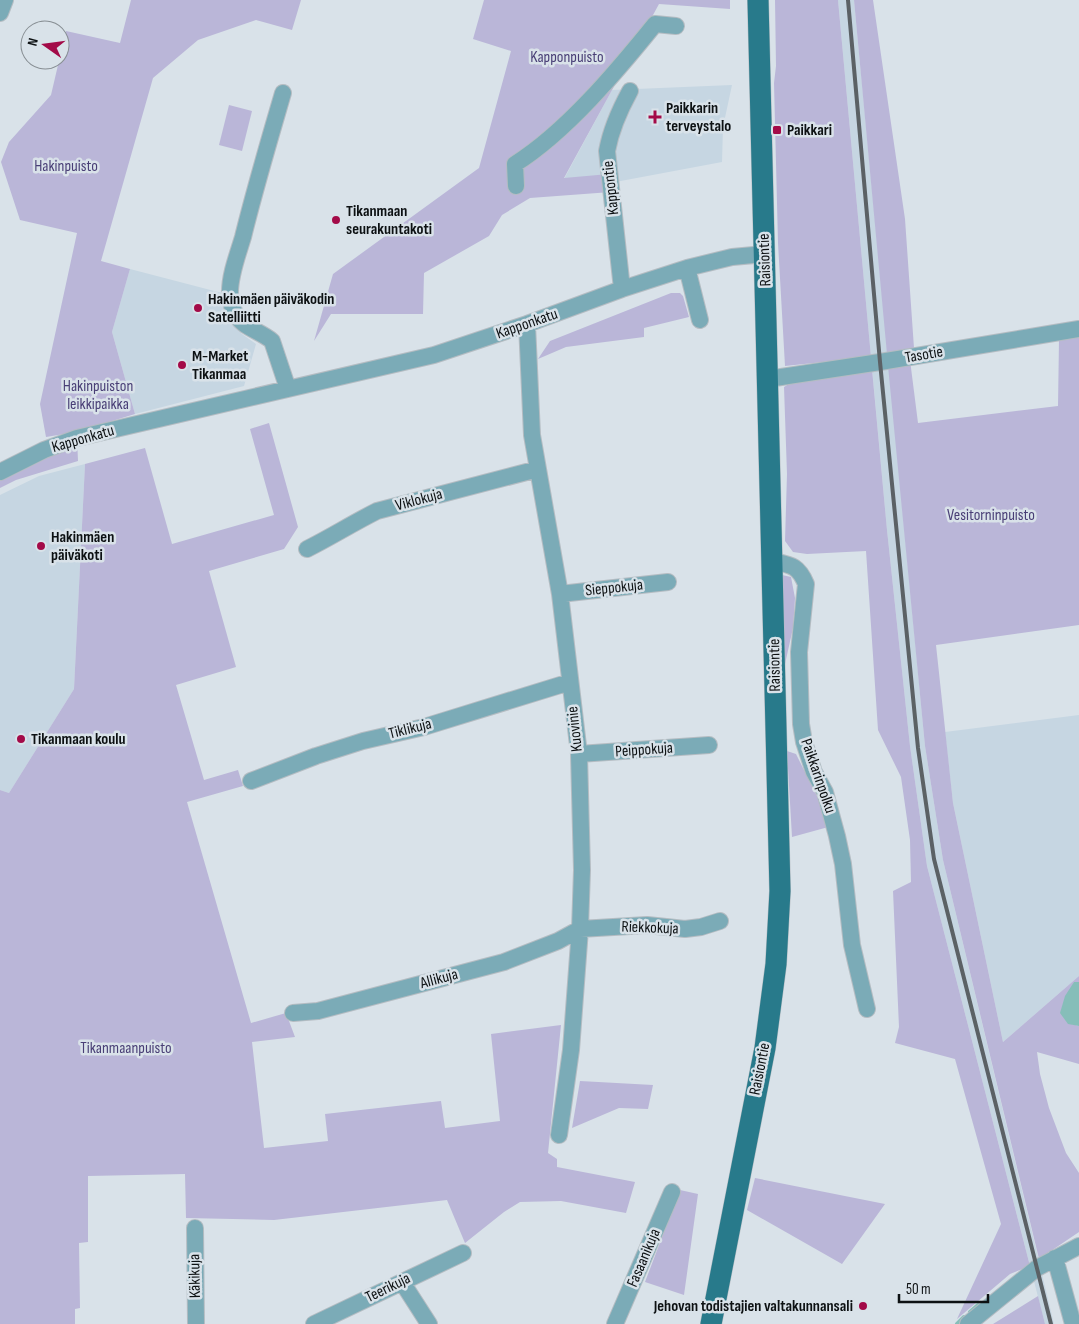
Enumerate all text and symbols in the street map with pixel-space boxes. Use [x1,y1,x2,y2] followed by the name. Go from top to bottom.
[20,20,70,70] north arrow
[24,36,42,48] text: N
[530,48,604,67] park label: Kapponpuisto
[666,99,731,136] place label: Paikkarin terveystalo
[648,110,662,124] marker: Paikkarin terveystalo
[787,121,832,140] place label: Paikkari
[771,124,783,136] marker: Paikkari
[34,157,98,176] park label: Hakinpuisto
[599,160,623,216] street label: Kappontie
[346,202,432,239] place label: Tikanmaan seurakuntakoti
[330,214,342,226] marker: Tikanmaan seurakuntakoti
[755,233,775,287] street label: Raisiontie
[208,290,334,327] place label: Hakinmäen päiväkodin Satelliitti
[192,302,204,314] marker: Hakinmäen päiväkodin Satelliitti
[494,305,560,343] street label: Kapponkatu
[904,342,944,368] street label: Tasotie
[192,347,248,384] place label: M-Market Tikanmaa
[176,359,188,371] marker: M-Market Tikanmaa
[63,377,133,414] park label: Hakinpuiston leikkipaikka
[50,421,116,457] street label: Kapponkatu
[393,485,445,515] street label: Viklokuja
[947,506,1035,525] park label: Vesitorninpuisto
[51,528,114,565] place label: Hakinmäen päiväkoti
[35,540,47,552] marker: Hakinmäen päiväkoti
[584,576,644,600] street label: Sieppokuja
[765,638,785,692] street label: Raisiontie
[563,705,587,753] street label: Kuovinie
[386,714,434,744] street label: Tiklikuja
[31,730,126,749] place label: Tikanmaan koulu
[15,733,27,745] marker: Tikanmaan koulu
[796,736,840,816] street label: Paikkarinpolku
[614,739,674,761] street label: Peippokuja
[621,918,679,938] street label: Riekkokuja
[417,965,460,993] street label: Allikuja
[80,1039,172,1058] park label: Tikanmaanpuisto
[746,1041,774,1097] street label: Raisiontie
[623,1226,665,1290] street label: Fasaanikuja
[185,1254,205,1298] street label: Käkikuja
[362,1269,414,1307] street label: Teerikuja
[899,1272,988,1304] scale bar
[906,1280,931,1299] text: 50 m
[653,1297,853,1316] place label: Jehovan todistajien valtakunnansali
[857,1300,869,1312] marker: Jehovan todistajien valtakunnansali

